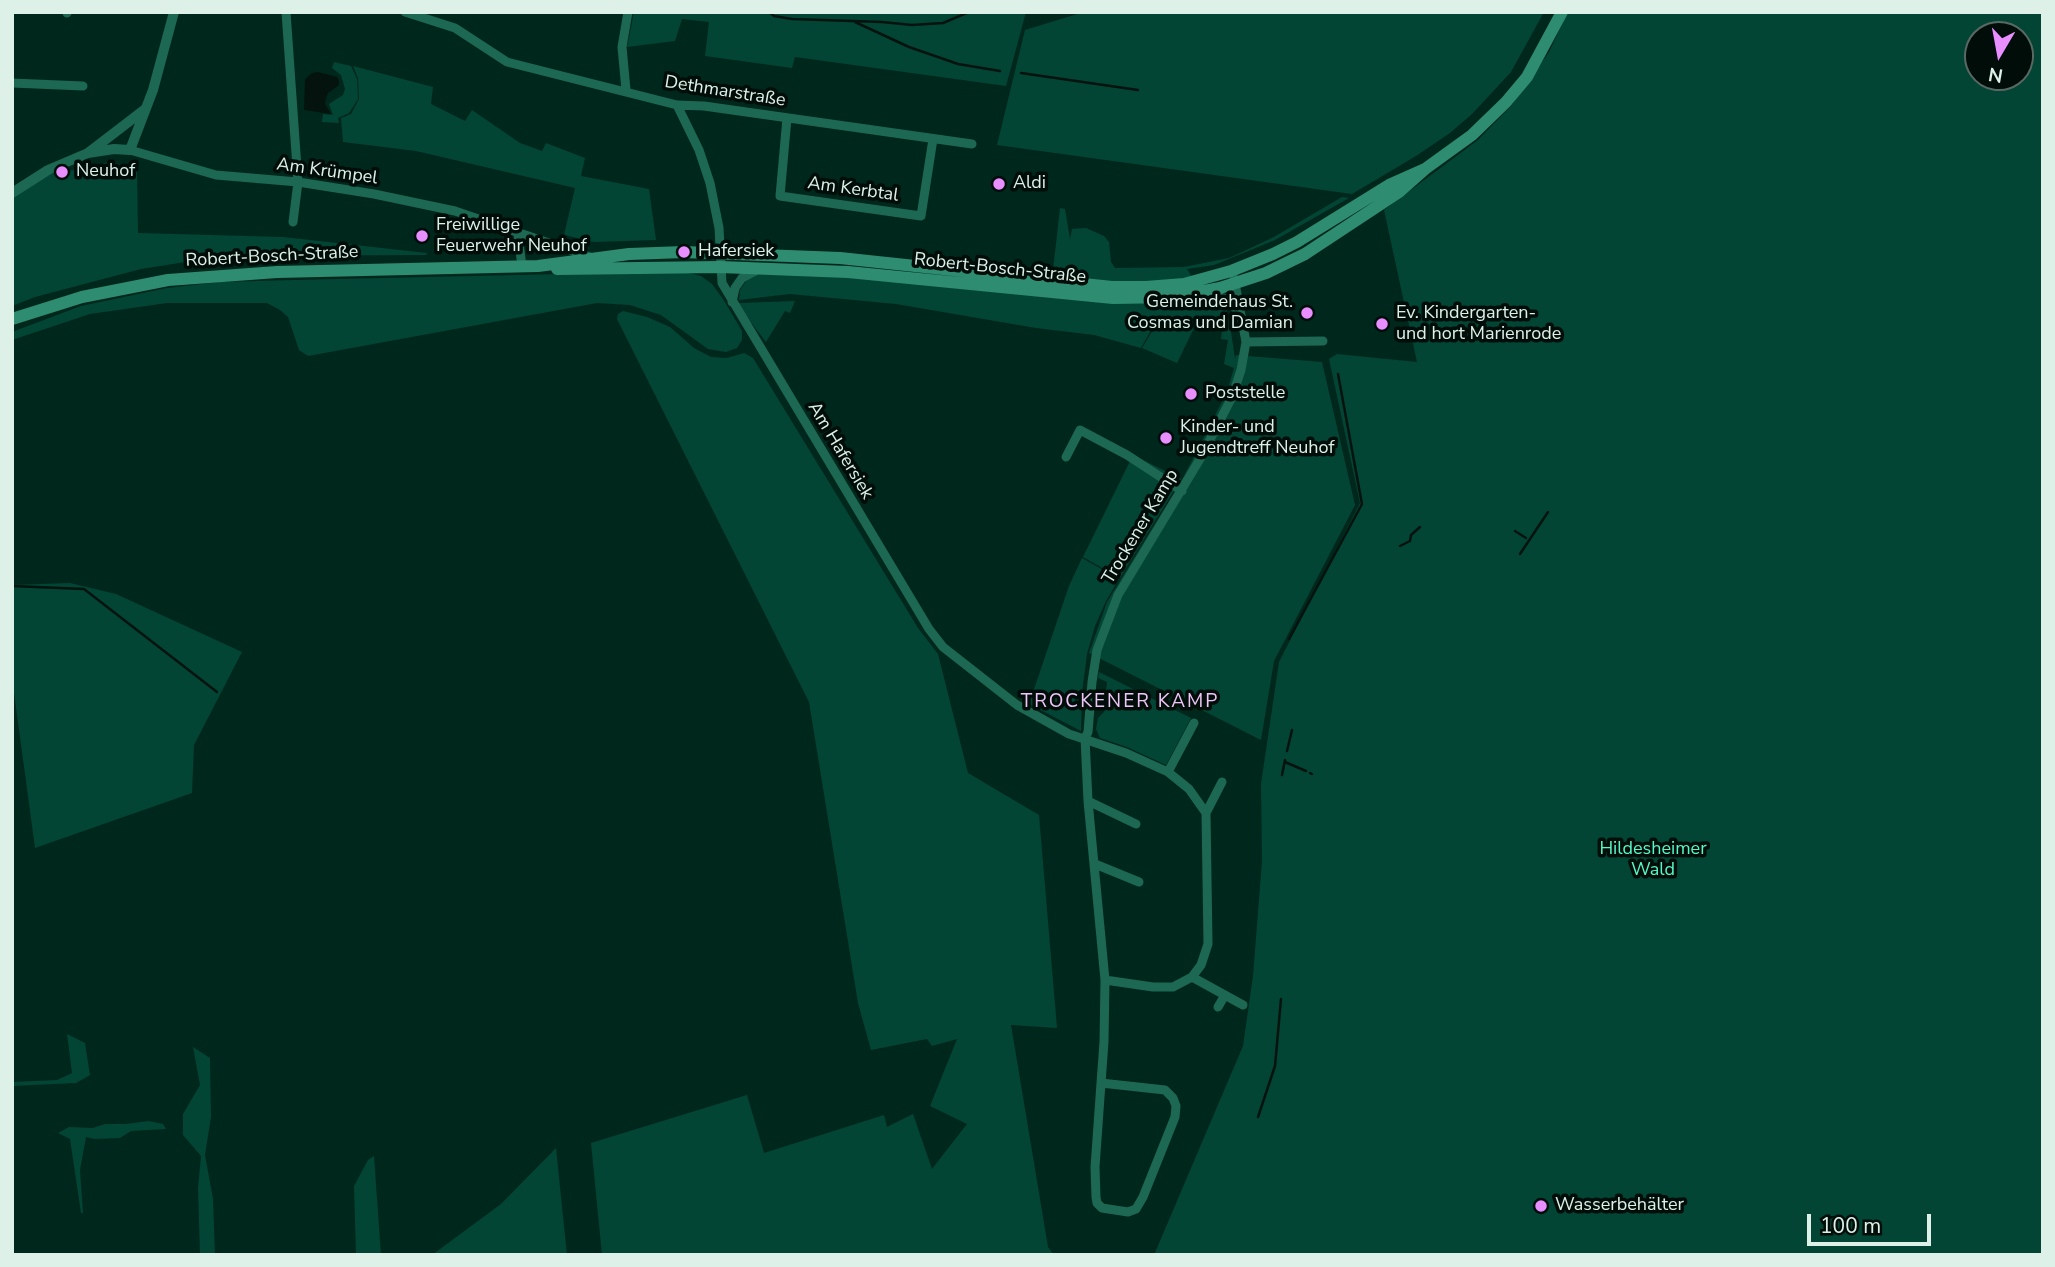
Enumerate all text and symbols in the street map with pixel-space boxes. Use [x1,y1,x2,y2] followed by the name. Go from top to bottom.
[1964,21,2034,91] north arrow
[1986,61,2005,89] text: N
[663,72,787,112] street label: Dethmarstraße
[275,154,379,190] street label: Am Krümpel
[76,161,135,183] place label: Neuhof
[54,164,70,180] marker: Neuhof
[806,173,900,207] street label: Am Kerbtal
[1013,173,1046,195] place label: Aldi
[991,176,1007,192] marker: Aldi
[436,215,587,258] place label: Freiwillige Feuerwehr Neuhof
[414,228,430,244] marker: Freiwillige Feuerwehr Neuhof
[698,241,774,263] place label: Hafersiek
[185,242,359,272] street label: Robert-Bosch-Straße
[676,244,692,260] marker: Hafersiek
[913,249,1087,289] street label: Robert-Bosch-Straße
[1127,292,1293,334] place label: Gemeindehaus St. Cosmas und Damian
[1396,303,1561,346] place label: Ev. Kindergarten- und hort Marienrode
[1299,305,1315,321] marker: Gemeindehaus St. Cosmas und Damian
[1374,316,1390,332] marker: Ev. Kindergarten- und hort Marienrode
[1205,383,1285,405] place label: Poststelle
[1183,386,1199,402] marker: Poststelle
[803,399,877,503] street label: Am Hafersiek
[1180,417,1334,460] place label: Kinder- und Jugendtreff Neuhof
[1158,430,1174,446] marker: Kinder- und Jugendtreff Neuhof
[1098,466,1184,588] street label: Trockener Kamp
[1022,691,1218,713] district label: TROCKENER KAMP
[1599,839,1707,882] park label: Hildesheimer Wald
[1555,1195,1684,1217] place label: Wasserbehälter
[1533,1198,1549,1214] marker: Wasserbehälter
[1810,1200,1934,1244] scale bar
[1820,1212,1881,1240] text: 100 m

